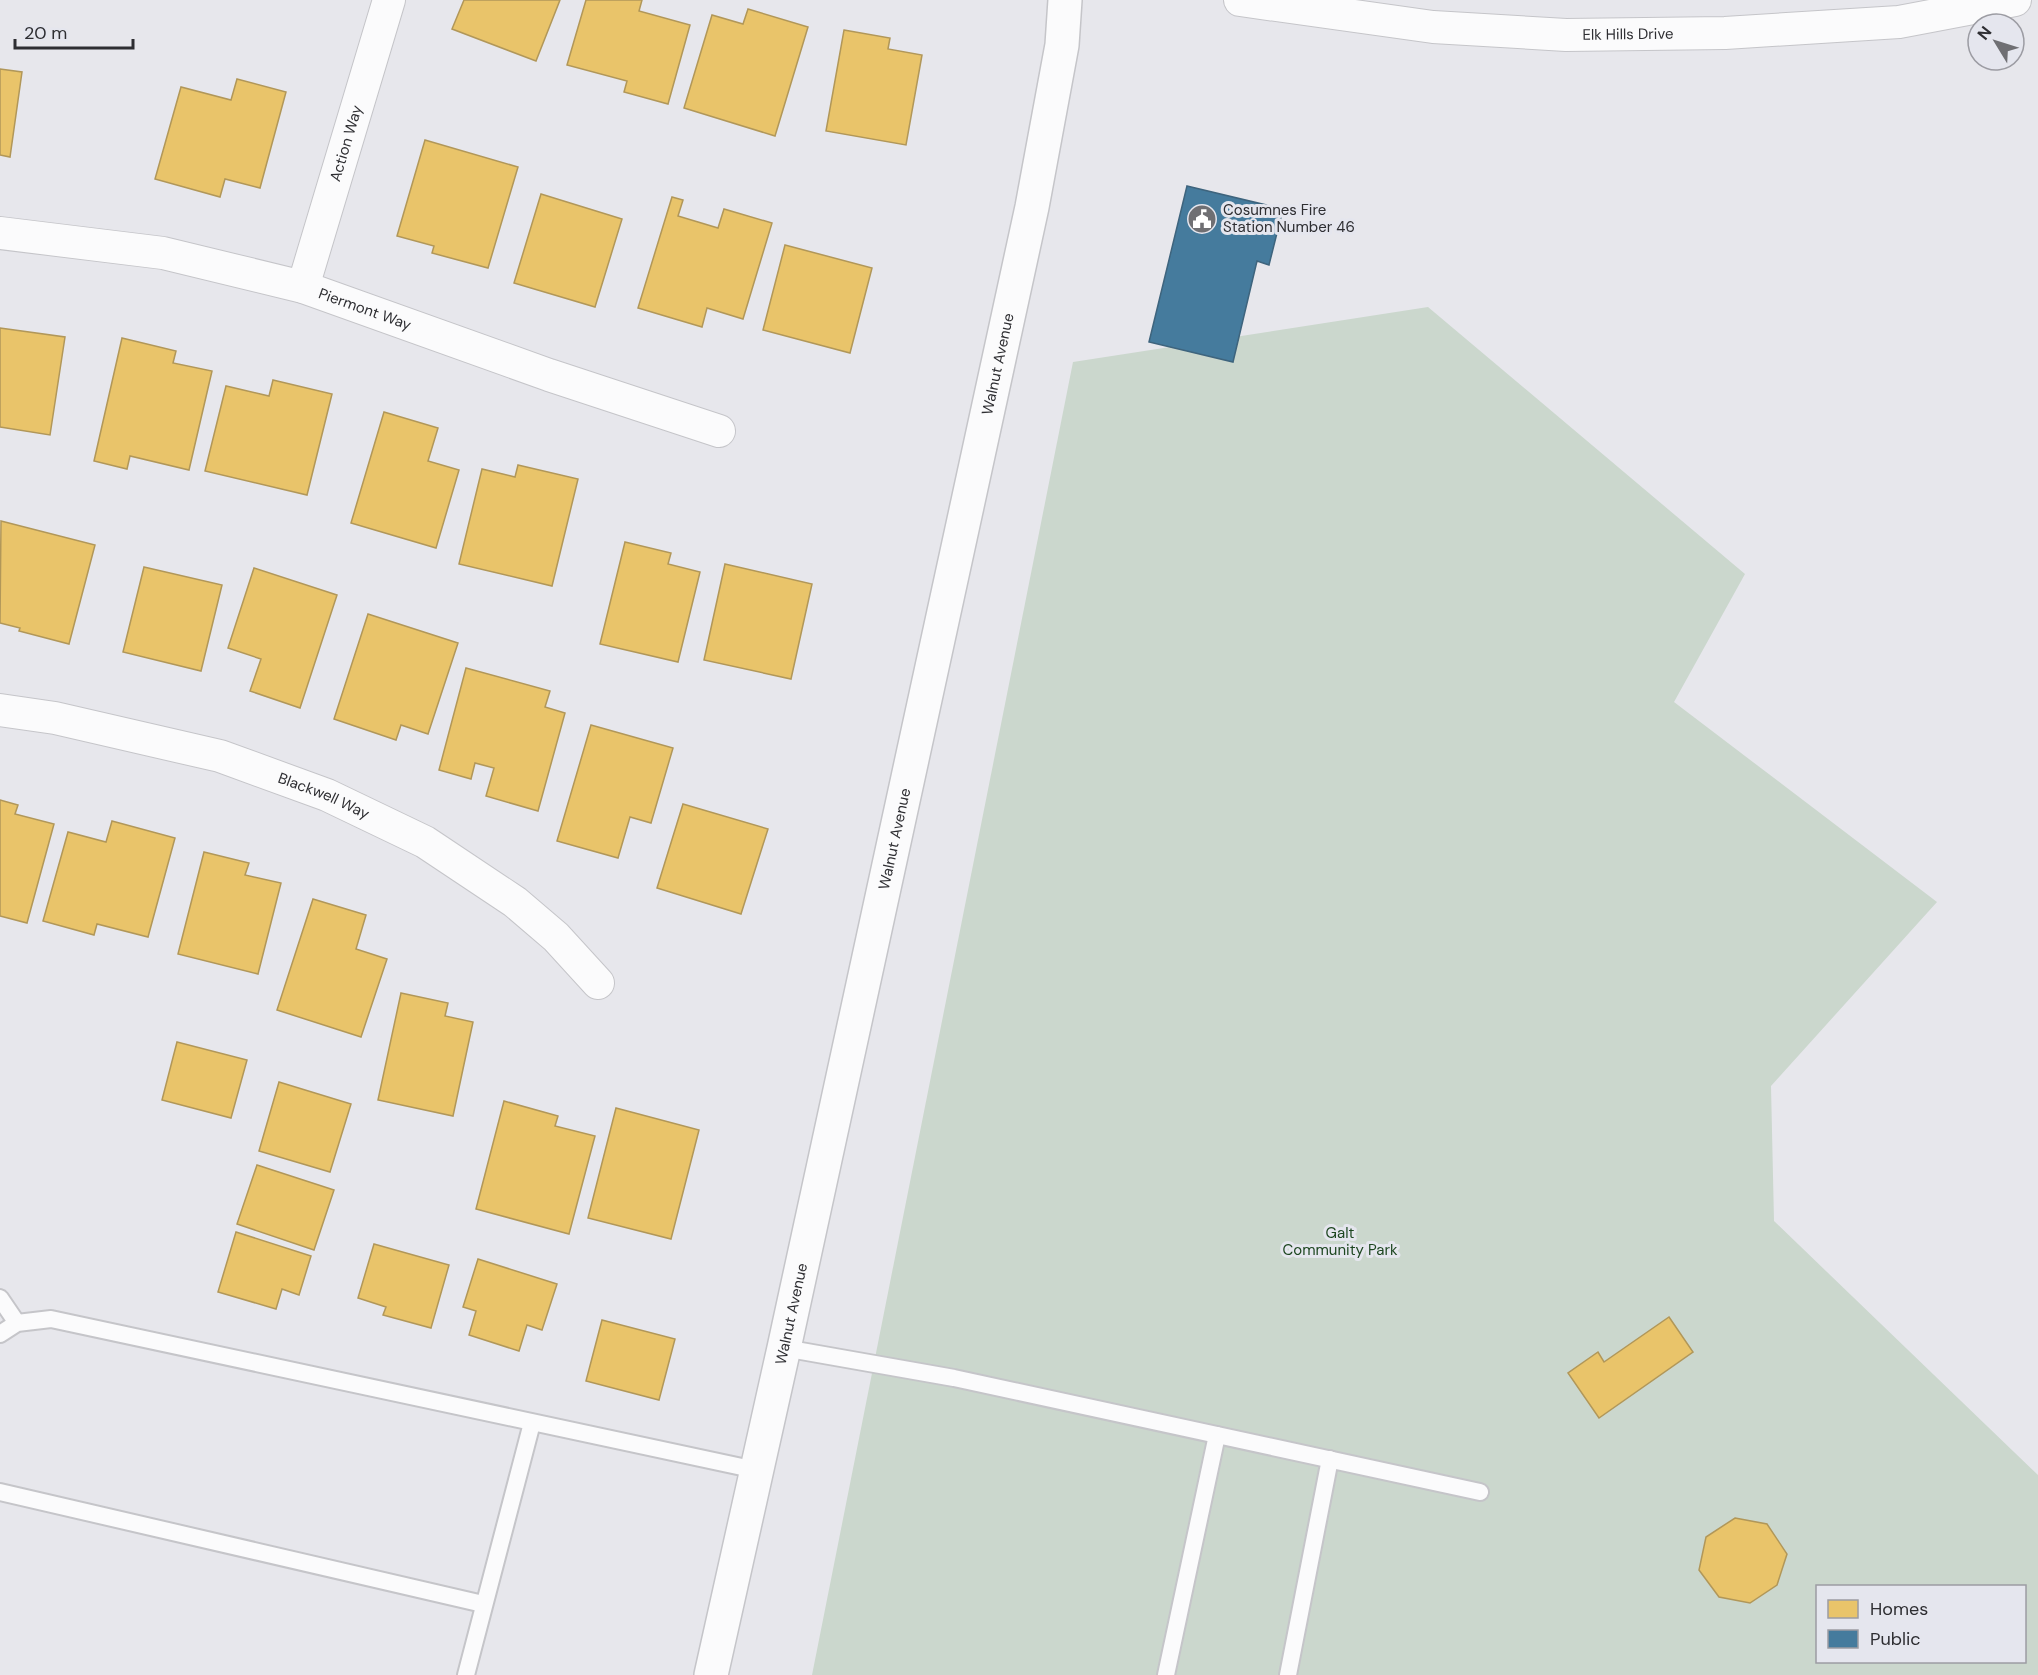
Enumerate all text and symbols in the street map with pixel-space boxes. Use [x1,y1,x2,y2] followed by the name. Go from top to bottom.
[15,12,134,50] scale bar
[1966,12,2026,72] north arrow
[24,21,67,45] text: 20 m
[1973,22,1996,44] text: N
[1582,24,1674,45] street label: Elk Hills Drive
[325,102,367,184] street label: Action Way
[1223,200,1355,237] place label: Cosumnes Fire Station Number 46
[1186,203,1218,235] public building icon: Cosumnes Fire Station Number 46
[316,283,415,335] street label: Piermont Way
[977,311,1019,417] street label: Walnut Avenue
[275,768,373,824] street label: Blackwell Way
[874,786,915,892] street label: Walnut Avenue
[1282,1223,1398,1260] park label: Galt Community Park
[771,1261,812,1367] street label: Walnut Avenue
[1816,1585,2026,1663] legend
[1870,1597,1928,1621] text: Homes
[1870,1627,1921,1651] text: Public

